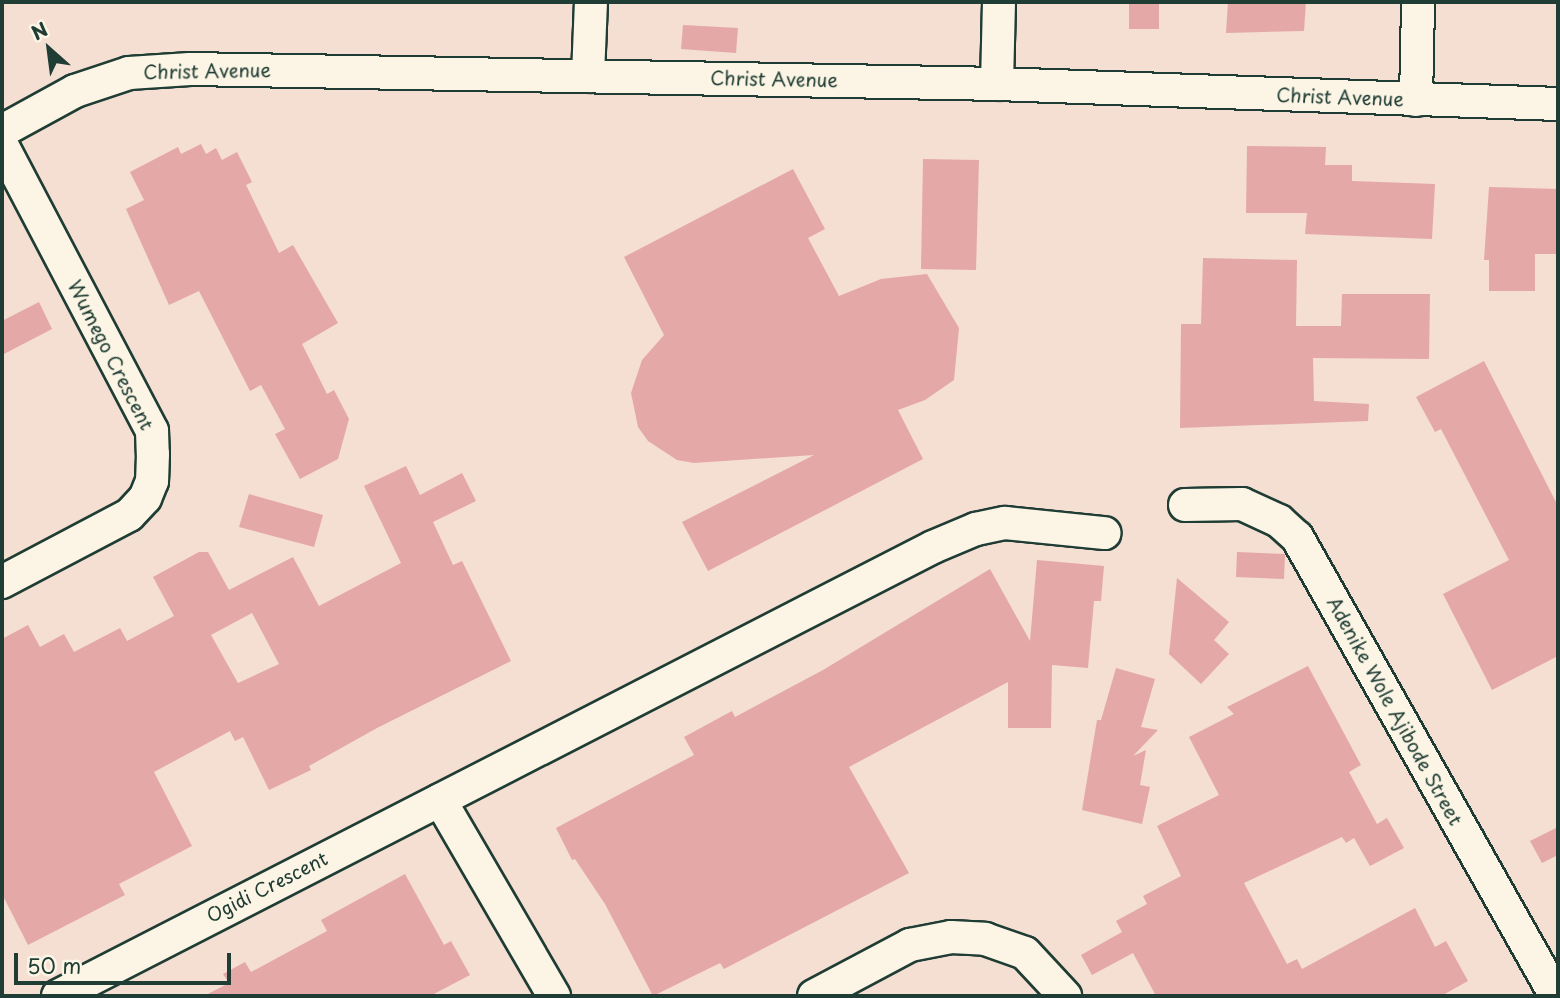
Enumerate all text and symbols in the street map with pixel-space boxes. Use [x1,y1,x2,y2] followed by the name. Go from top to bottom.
[14,14,84,84] north arrow
[26,15,52,46] text: N
[143,58,271,84] street label: Christ Avenue
[710,66,838,92] street label: Christ Avenue
[1276,83,1404,111] street label: Christ Avenue
[63,276,159,434] street label: Wumego Crescent
[1322,591,1468,831] street label: Adenike Wole Ajibode Street
[202,847,332,927] street label: Ogidi Crescent
[18,939,234,983] scale bar
[27,949,81,981] text: 50 m

